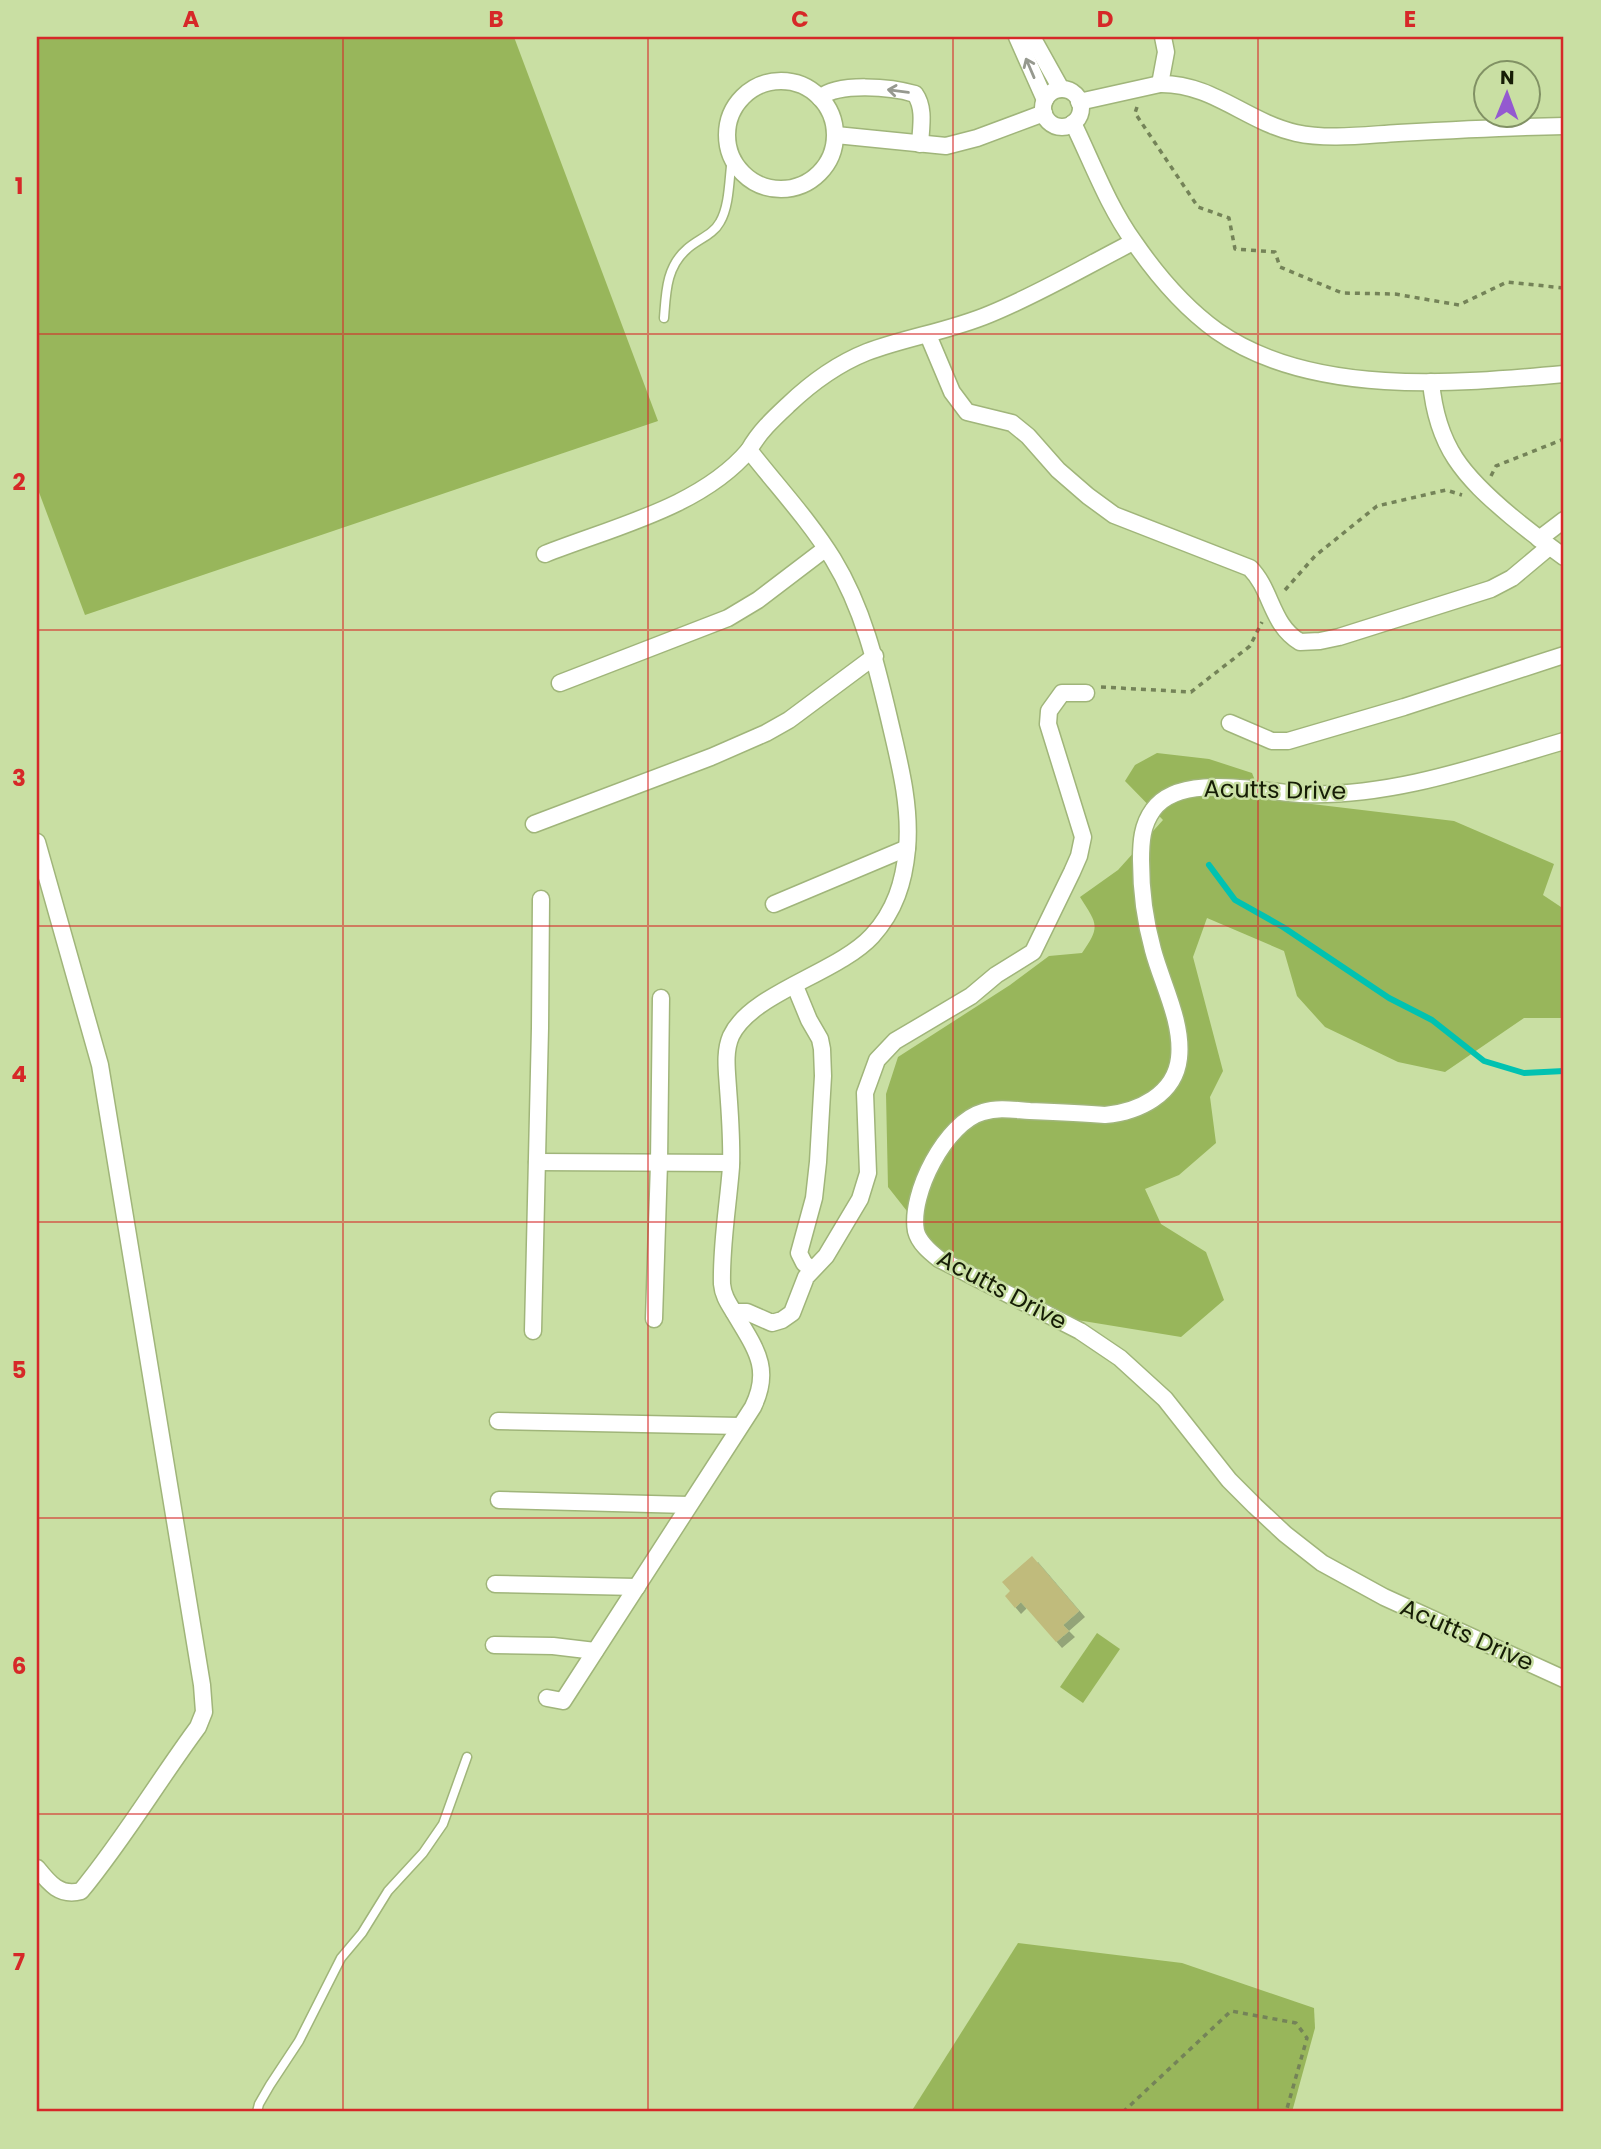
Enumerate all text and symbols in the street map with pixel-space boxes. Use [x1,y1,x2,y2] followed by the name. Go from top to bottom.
[183,3,200,35] text: A
[488,3,504,35] text: B
[791,3,809,35] text: C
[1097,3,1113,35] text: D
[1404,3,1416,35] text: E
[1023,58,1036,80] one-way arrow
[1472,60,1542,130] north arrow
[1500,64,1515,91] text: N
[887,84,910,97] one-way arrow
[15,170,23,202] text: 1
[12,466,26,498] text: 2
[12,762,26,794] text: 3
[1203,772,1347,807] street label: Acutts Drive
[11,1058,27,1090] text: 4
[931,1241,1073,1338] street label: Acutts Drive
[12,1354,26,1386] text: 5
[1395,1590,1539,1679] street label: Acutts Drive
[12,1650,26,1682] text: 6
[13,1946,25,1978] text: 7

